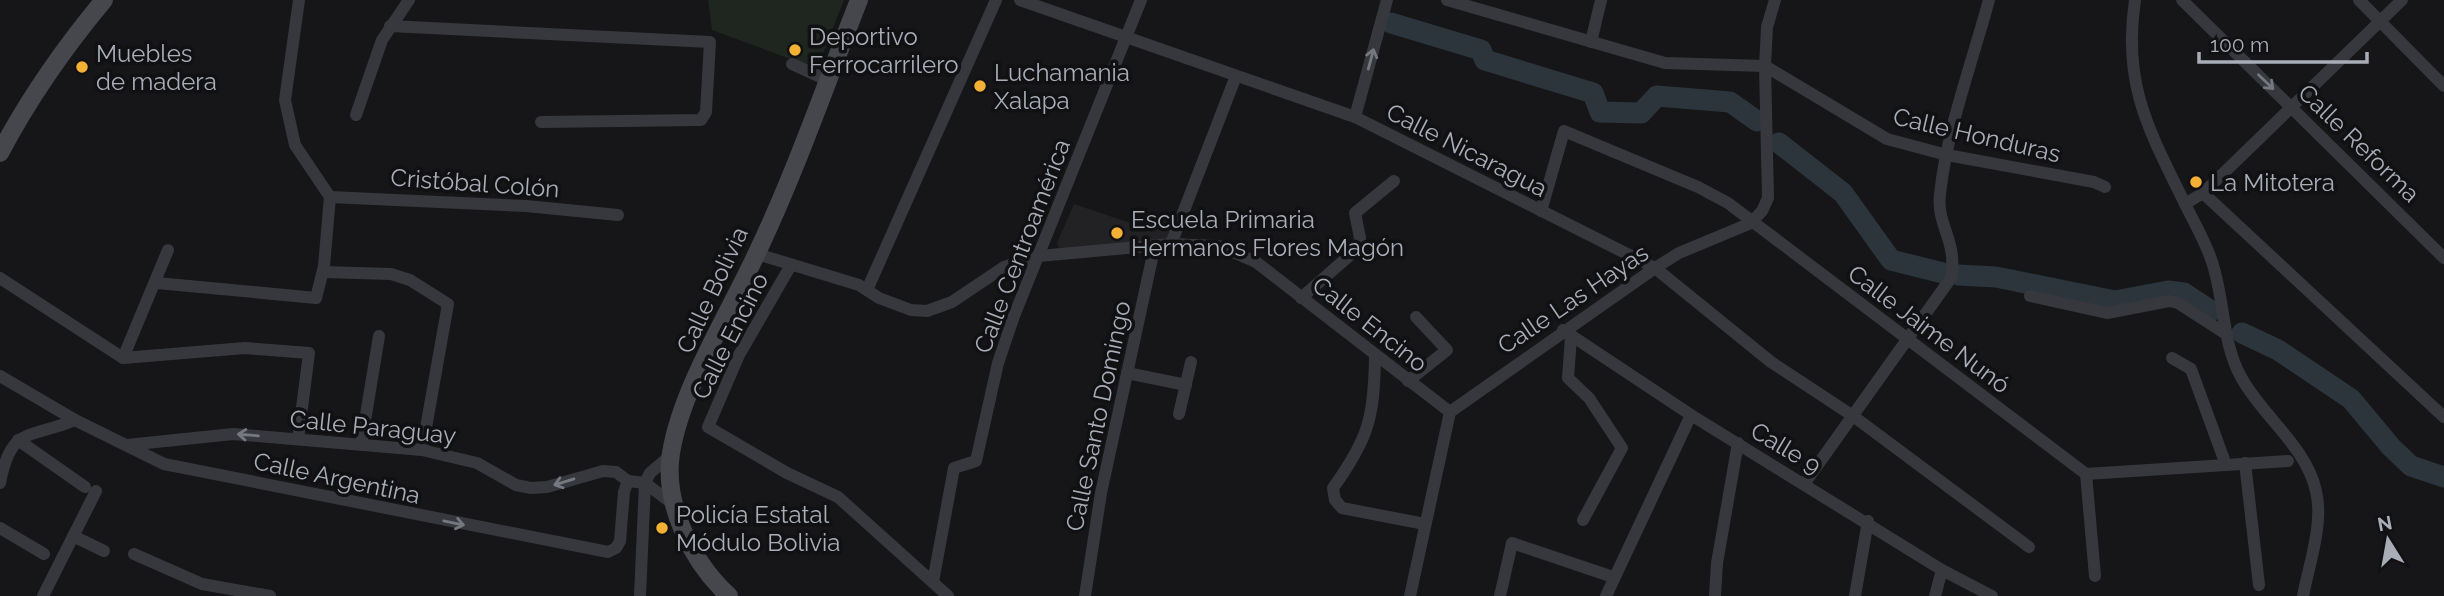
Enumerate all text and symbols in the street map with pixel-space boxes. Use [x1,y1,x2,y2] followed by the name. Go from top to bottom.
[2199,21,2367,65] scale bar
[809,22,958,79] place label: Deportivo Ferrocarrilero
[2210,32,2269,57] text: 100 m
[96,39,217,96] place label: Muebles de madera
[787,42,803,58] marker: Deportivo Ferrocarrilero
[1365,48,1378,70] one-way arrow
[994,58,1130,115] place label: Luchamania Xalapa
[74,59,90,75] marker: Muebles de madera
[2258,73,2275,90] one-way arrow
[972,78,988,94] marker: Luchamania Xalapa
[2292,78,2426,208] street label: Calle Reforma
[1382,97,1552,203] street label: Calle Nicaragua
[1891,102,2063,168] street label: Calle Honduras
[968,135,1076,357] street label: Calle Centroamérica
[390,163,560,203] street label: Cristóbal Colón
[2210,168,2335,197] place label: La Mitotera
[2188,174,2204,190] marker: La Mitotera
[1131,205,1404,262] place label: Escuela Primaria Hermanos Flores Magón
[670,222,754,358] street label: Calle Bolivia
[1109,225,1125,241] marker: Escuela Primaria Hermanos Flores Magón
[1492,238,1654,360] street label: Calle Las Hayas
[1842,259,2016,399] street label: Calle Jaime Nunó
[686,268,774,404] street label: Calle Encino
[1307,270,1433,378] street label: Calle Encino
[1059,298,1137,534] street label: Calle Santo Domingo
[288,404,458,450] street label: Calle Paraguay
[1746,416,1826,480] street label: Calle 9
[237,428,260,441] one-way arrow
[251,446,423,510] street label: Calle Argentina
[553,476,575,489] one-way arrow
[676,500,840,557] place label: Policía Estatal Módulo Bolivia
[2353,505,2423,575] north arrow
[2376,511,2394,535] text: N
[442,516,465,530] one-way arrow
[654,520,670,536] marker: Policía Estatal Módulo Bolivia

